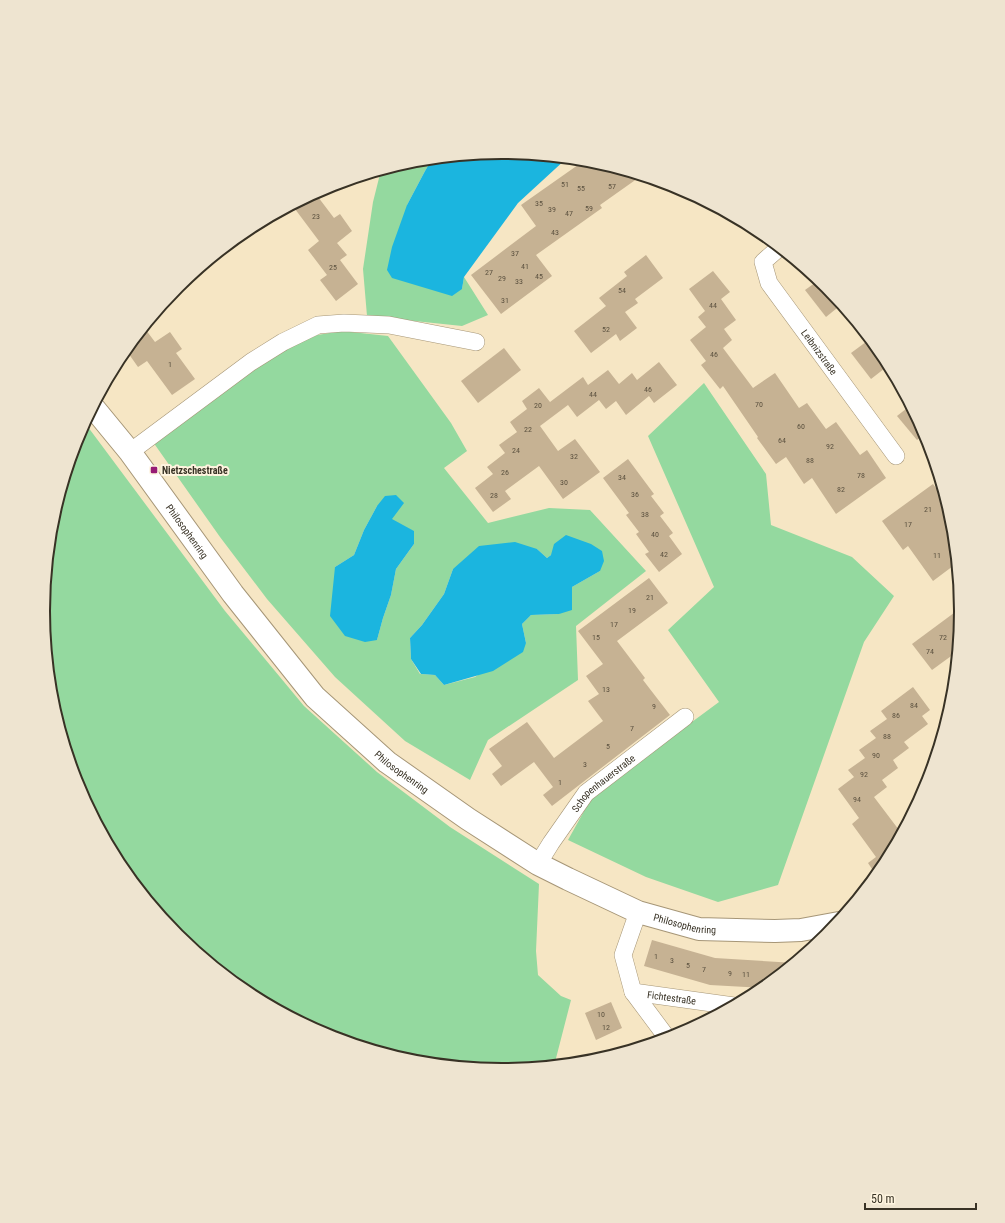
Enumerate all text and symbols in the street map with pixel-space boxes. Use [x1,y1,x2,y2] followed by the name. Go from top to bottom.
[561,180,569,189] house number: 51
[608,182,616,191] house number: 57
[577,184,585,193] house number: 55
[535,199,543,208] house number: 35
[585,204,593,213] house number: 59
[548,205,556,214] house number: 39
[565,209,573,218] house number: 47
[312,212,320,221] house number: 23
[551,228,559,237] house number: 43
[511,249,519,258] house number: 37
[521,262,529,271] house number: 41
[329,263,337,272] house number: 25
[485,268,493,277] house number: 27
[535,272,543,281] house number: 45
[498,274,506,283] house number: 29
[515,277,523,286] house number: 33
[618,286,626,295] house number: 54
[501,296,509,305] house number: 31
[709,301,717,310] house number: 44
[602,325,610,334] house number: 52
[799,327,840,377] street label: Leibnizstraße
[710,350,718,359] house number: 46
[168,360,172,369] house number: 1
[644,385,652,394] house number: 46
[589,390,597,399] house number: 44
[755,400,763,409] house number: 70
[534,401,542,410] house number: 20
[797,422,805,431] house number: 60
[524,425,532,434] house number: 22
[778,436,786,445] house number: 64
[826,442,834,451] house number: 92
[512,446,520,455] house number: 24
[570,452,578,461] house number: 32
[806,456,814,465] house number: 88
[149,465,159,475] marker: Nietzschestraße
[162,465,228,476] place label: Nietzschestraße
[501,468,509,477] house number: 26
[857,471,865,480] house number: 78
[618,473,626,482] house number: 34
[560,478,568,487] house number: 30
[837,485,845,494] house number: 82
[631,490,639,499] house number: 36
[490,491,498,500] house number: 28
[164,502,210,561] street label: Philosophenring
[924,505,932,514] house number: 21
[641,510,649,519] house number: 38
[904,520,912,529] house number: 17
[651,530,659,539] house number: 40
[660,550,668,559] house number: 42
[933,551,941,560] house number: 11
[646,593,654,602] house number: 21
[628,606,636,615] house number: 19
[610,620,618,629] house number: 17
[592,633,600,642] house number: 15
[939,633,947,642] house number: 72
[926,647,934,656] house number: 74
[602,685,610,694] house number: 13
[910,701,918,710] house number: 84
[652,702,656,711] house number: 9
[892,711,900,720] house number: 86
[630,724,634,733] house number: 7
[883,732,891,741] house number: 88
[606,742,610,751] house number: 5
[372,749,431,796] street label: Philosophenring
[872,751,880,760] house number: 90
[570,752,638,814] street label: Schopenhauerstraße
[583,760,587,769] house number: 3
[860,770,868,779] house number: 92
[558,778,562,787] house number: 1
[853,795,861,804] house number: 94
[652,912,716,935] street label: Philosophenring
[654,952,658,961] house number: 1
[670,956,674,965] house number: 3
[686,961,690,970] house number: 5
[702,965,706,974] house number: 7
[728,969,732,978] house number: 9
[742,970,750,979] house number: 11
[646,989,697,1007] street label: Fichtestraße
[597,1010,605,1019] house number: 10
[602,1023,610,1032] house number: 12
[865,1185,976,1211] scale bar
[871,1192,895,1206] text: 50 m

